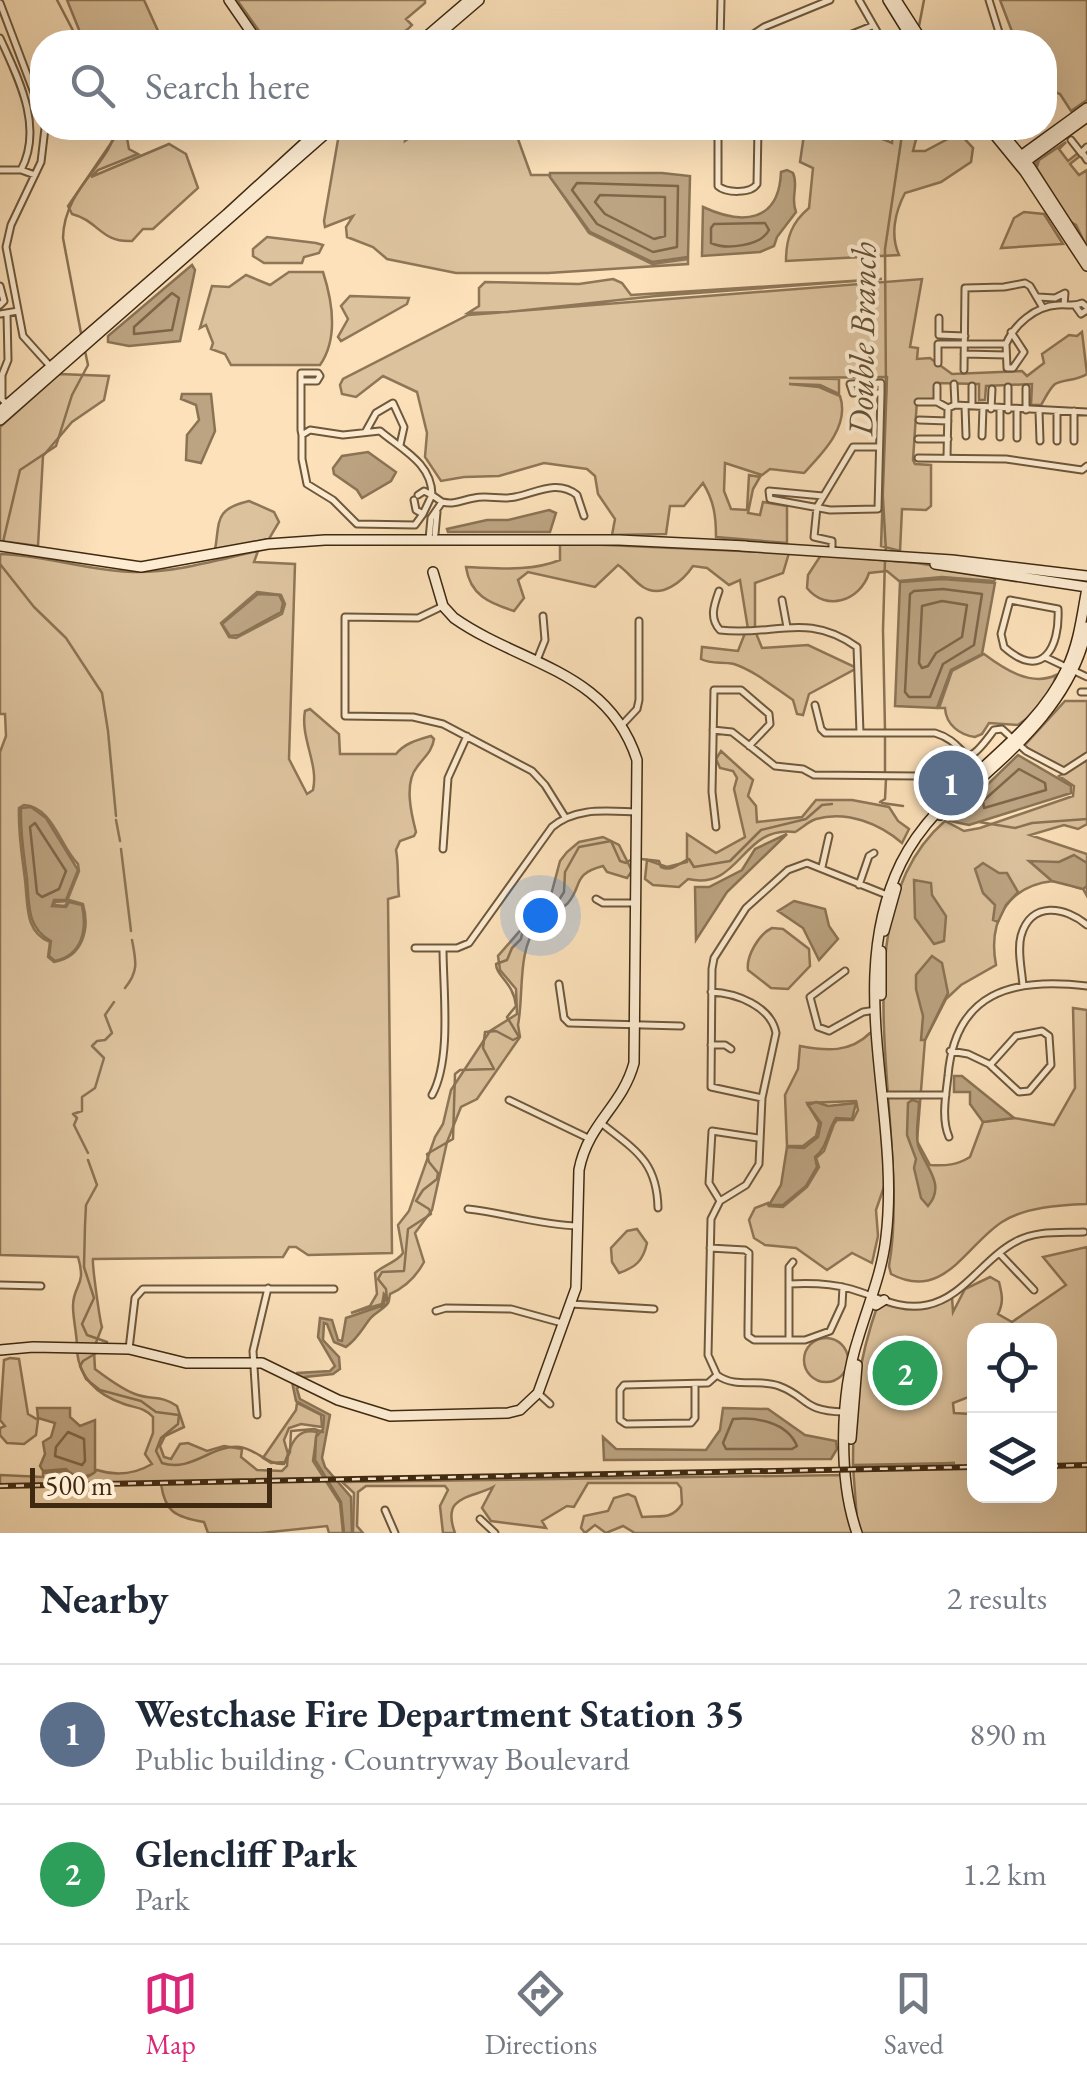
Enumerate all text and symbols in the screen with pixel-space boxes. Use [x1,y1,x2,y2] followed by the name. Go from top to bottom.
[30,30,1057,140] search box
[65,58,120,113] icon: search
[145,61,310,110] text: Search here
[837,241,886,438] water label: Double Branch
[918,746,984,820] pin: 1
[515,890,566,941] your location
[967,1323,1057,1503] map controls
[967,1323,1057,1413] button: locate
[872,1336,938,1410] pin: 2
[967,1413,1057,1503] button: layers
[30,1463,272,1508] scale bar
[45,1467,113,1503] text: 500 m
[40,1571,169,1626] text: Nearby
[947,1577,1047,1619] text: 2 results
[135,1689,745,1738] text: Westchase Fire Department Station 35
[64,1713,81,1755] text: 1
[970,1713,1047,1755] text: 890 m
[135,1738,630,1780] text: Public building · Countryway Boulevard
[135,1829,357,1878] text: Glencliff Park
[64,1853,81,1895] text: 2
[963,1853,1047,1895] text: 1.2 km
[135,1878,190,1920] text: Park
[143,1966,198,2062] tab: Map
[485,1966,597,2062] tab: Directions
[884,1966,944,2062] tab: Saved

